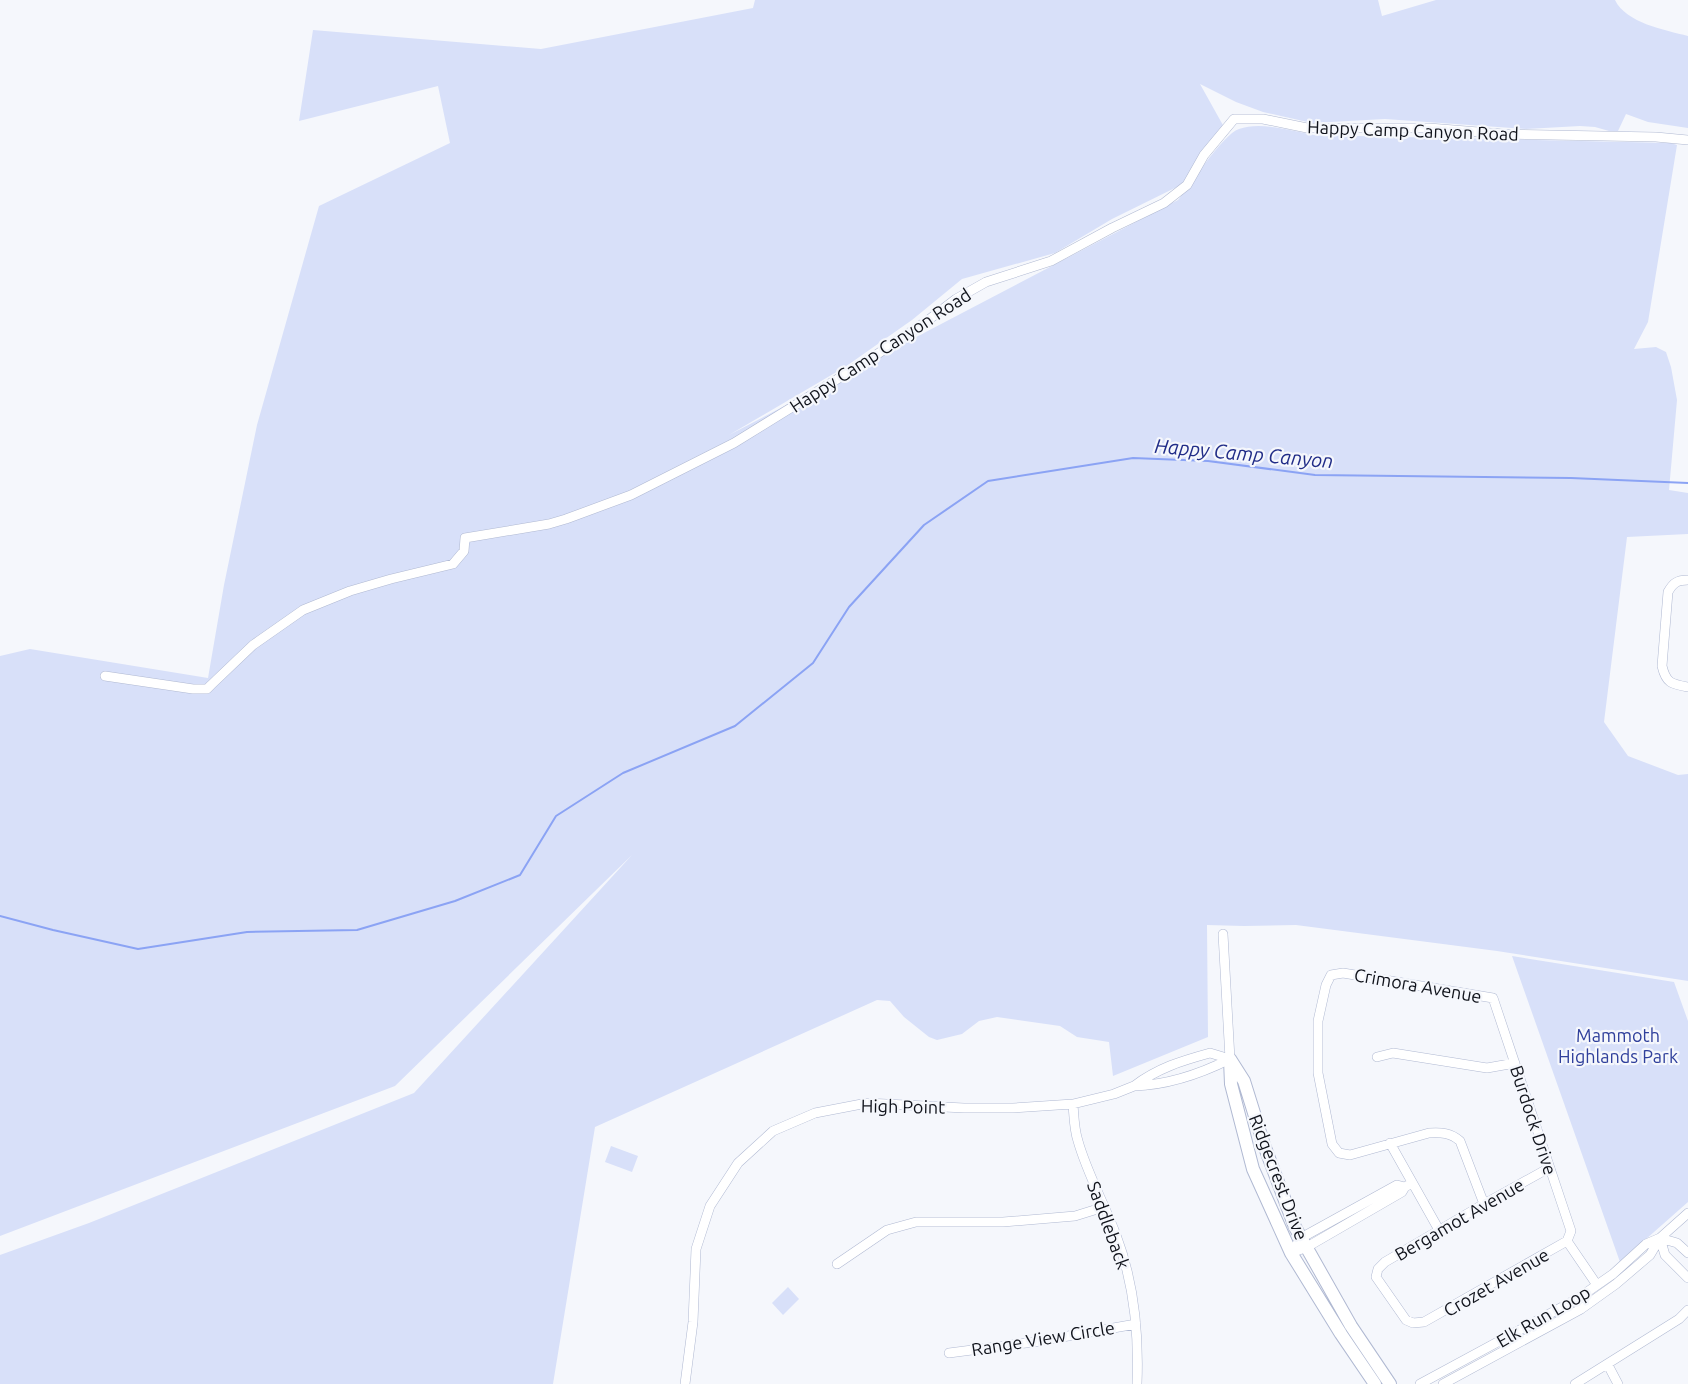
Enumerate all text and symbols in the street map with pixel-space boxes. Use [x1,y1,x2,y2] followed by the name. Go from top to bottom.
[1307,116,1519,144] street label: Happy Camp Canyon Road
[786,284,974,416] street label: Happy Camp Canyon Road
[1154,434,1334,472] water label: Happy Camp Canyon
[1353,964,1483,1006] street label: Crimora Avenue
[1558,1025,1678,1066] park label: Mammoth Highlands Park
[1507,1063,1561,1177] street label: Burdock Drive
[861,1095,945,1117] street label: High Point
[1246,1111,1312,1243] street label: Ridgecrest Drive
[1391,1174,1527,1264] street label: Bergamot Avenue
[1084,1179,1134,1271] street label: Saddleback
[1440,1244,1552,1320] street label: Crozet Avenue
[1493,1281,1593,1351] street label: Elk Run Loop
[970,1317,1116,1359] street label: Range View Circle

